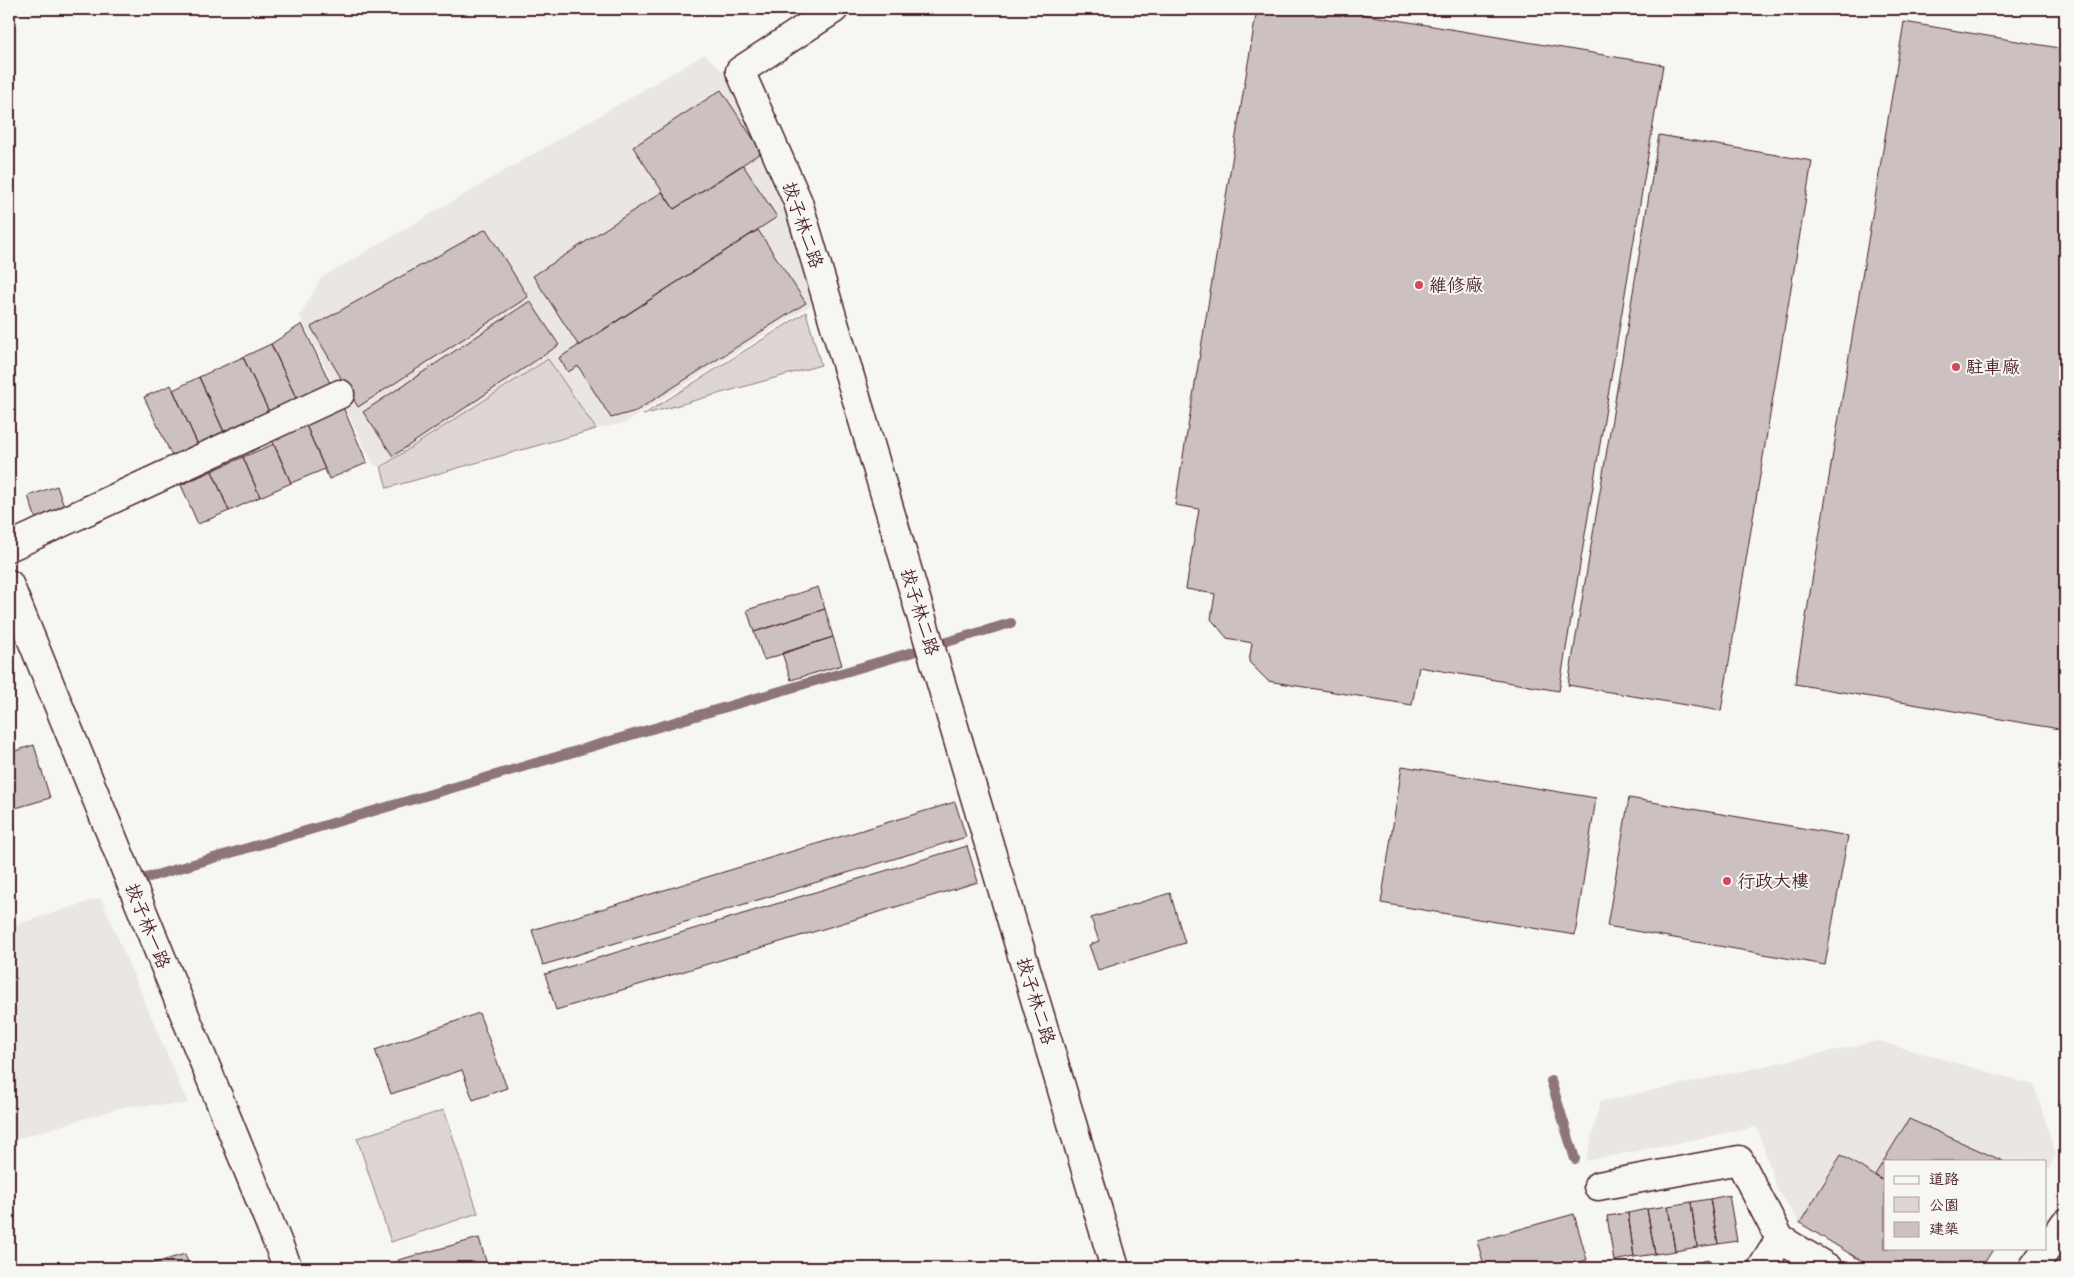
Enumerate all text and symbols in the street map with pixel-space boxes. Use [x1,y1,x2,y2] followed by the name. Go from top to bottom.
[778,179,828,271] street label: 拔子林二路
[1429,274,1483,296] place label: 維修廠
[1413,279,1425,291] marker: 維修廠
[1966,356,2020,378] place label: 駐車廠
[1950,361,1962,373] marker: 駐車廠
[896,566,944,658] street label: 拔子林二路
[1737,870,1809,892] place label: 行政大樓
[1721,875,1733,887] marker: 行政大樓
[121,880,175,972] street label: 拔子林一路
[1012,955,1060,1047] street label: 拔子林二路
[1884,1160,2046,1250] legend
[1929,1170,1959,1188] text: 道路
[1929,1196,1959,1214] text: 公園
[1929,1220,1959,1238] text: 建築

